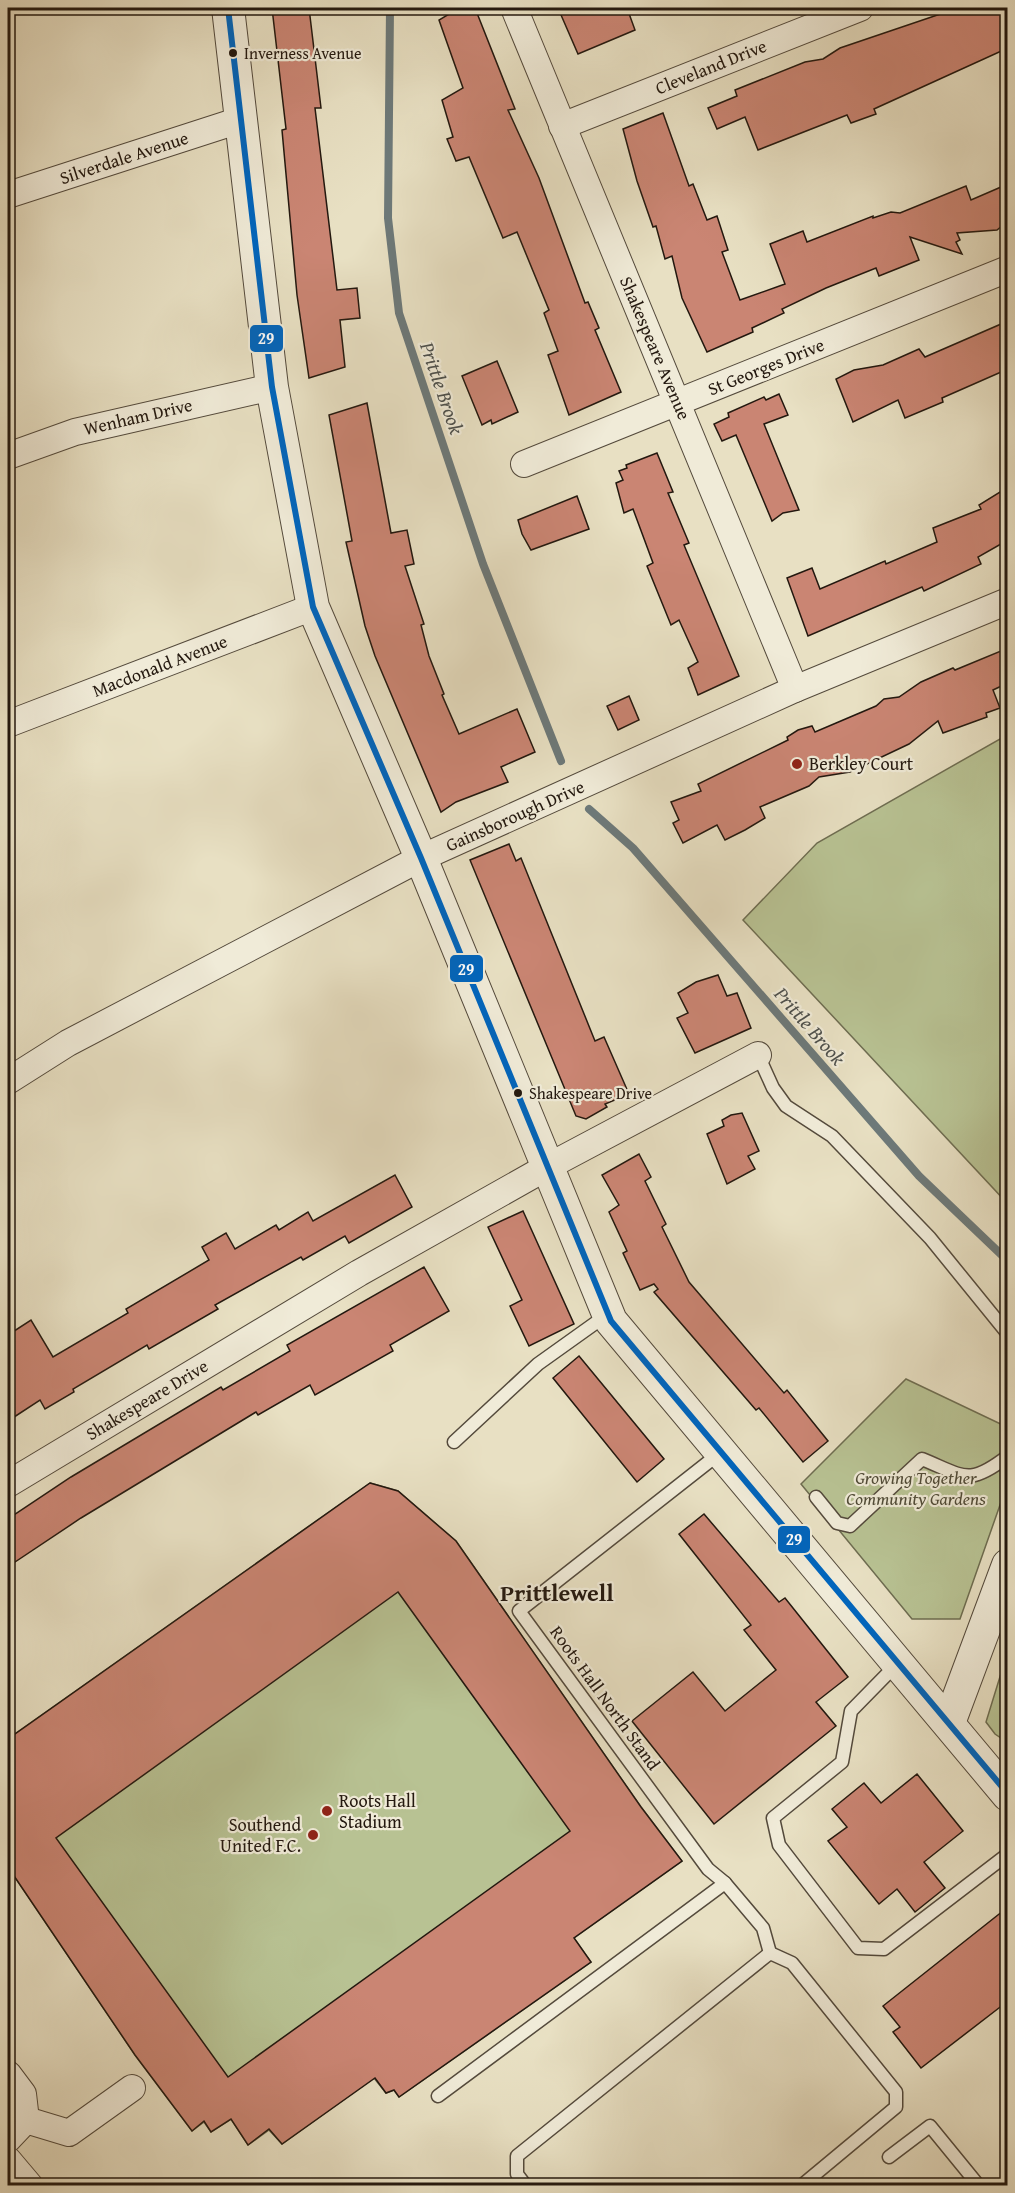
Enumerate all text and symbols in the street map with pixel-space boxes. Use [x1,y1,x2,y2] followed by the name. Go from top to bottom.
[651,32,771,101] street label: Cleveland Drive
[244,41,361,65] place label: Inverness Avenue
[227,47,239,59] marker: Inverness Avenue
[56,124,192,191] street label: Silverdale Avenue
[613,272,698,424] street label: Shakespeare Avenue
[249,324,284,353] line badge: 29
[258,326,274,350] text: 29
[703,331,828,402] street label: St Georges Drive
[413,337,472,439] water label: Prittle Brook
[81,391,195,442] street label: Wenham Drive
[88,627,231,704] street label: Macdonald Avenue
[809,750,914,777] place label: Berkley Court
[790,757,804,771] marker: Berkley Court
[441,773,589,858] street label: Gainsborough Drive
[449,954,484,983] line badge: 29
[458,957,474,981] text: 29
[767,979,853,1072] water label: Prittle Brook
[529,1081,652,1105] place label: Shakespeare Drive
[512,1087,524,1099] marker: Shakespeare Drive
[80,1352,213,1447] street label: Shakespeare Drive
[846,1464,986,1512] park label: Growing Together Community Gardens
[777,1525,811,1554] line badge: 29
[786,1527,802,1551] text: 29
[500,1575,614,1610] district label: Prittlewell
[544,1620,667,1776] street label: Roots Hall North Stand
[339,1787,416,1835] place label: Roots Hall Stadium
[320,1804,334,1818] marker: Roots Hall Stadium
[220,1811,301,1859] place label: Southend United F.C.
[306,1828,320,1842] marker: Southend United F.C.

